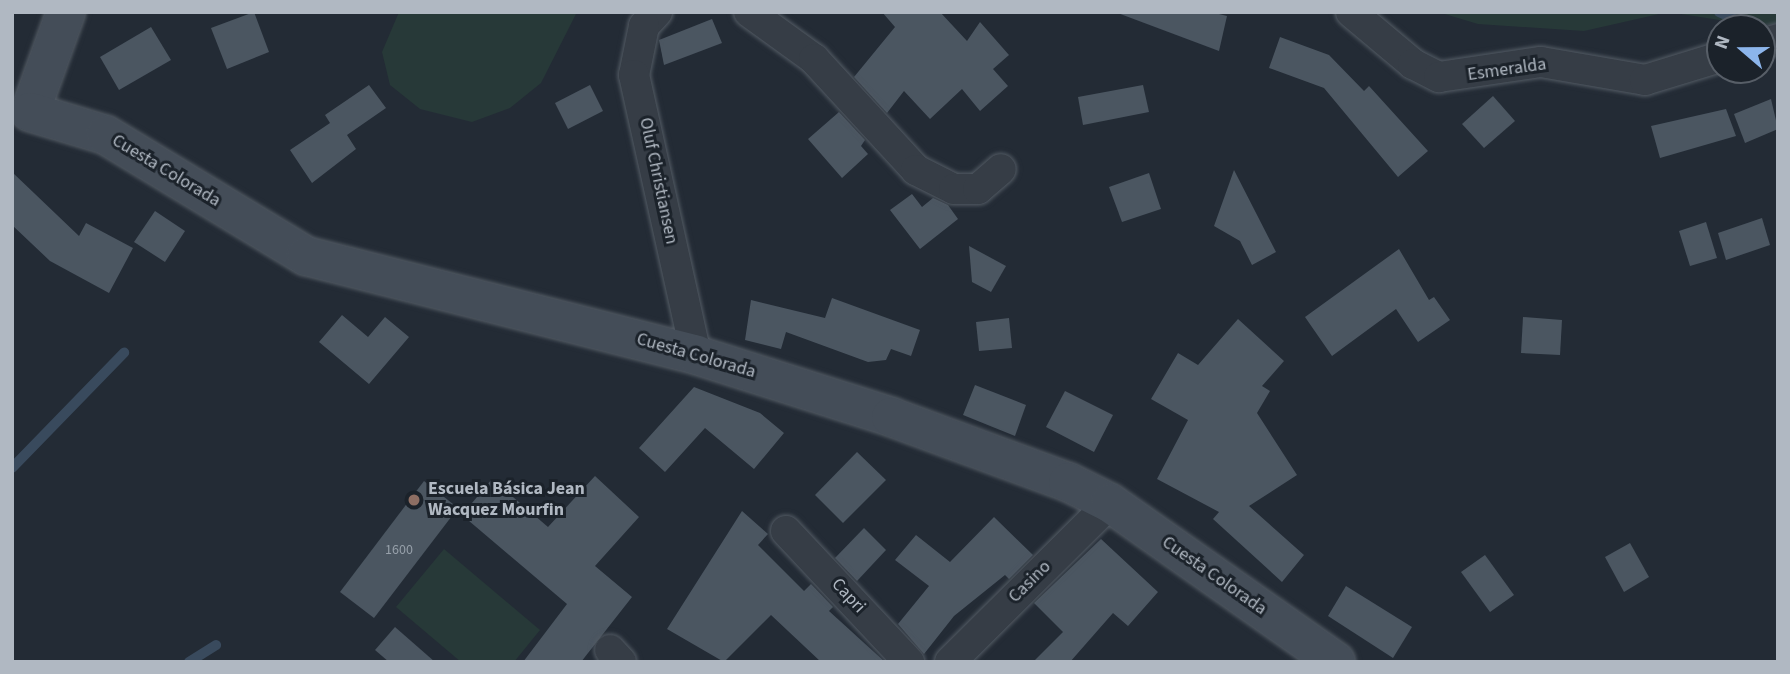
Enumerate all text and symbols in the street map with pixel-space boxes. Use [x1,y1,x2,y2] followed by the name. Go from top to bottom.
[1706,14,1776,84] north arrow
[1708,32,1738,53] text: N
[1466,54,1548,86] street label: Esmeralda
[634,116,682,246] street label: Oluf Christiansen
[108,130,224,212] street label: Cuesta Colorada
[634,329,758,383] street label: Cuesta Colorada
[428,479,585,522] place label: Escuela Básica Jean Wacquez Mourfin
[406,492,422,508] marker: Escuela Básica Jean Wacquez Mourfin
[1158,532,1270,620] street label: Cuesta Colorada
[385,542,413,558] house number: 1600
[1004,556,1056,608] street label: Casino
[826,574,870,618] street label: Capri

